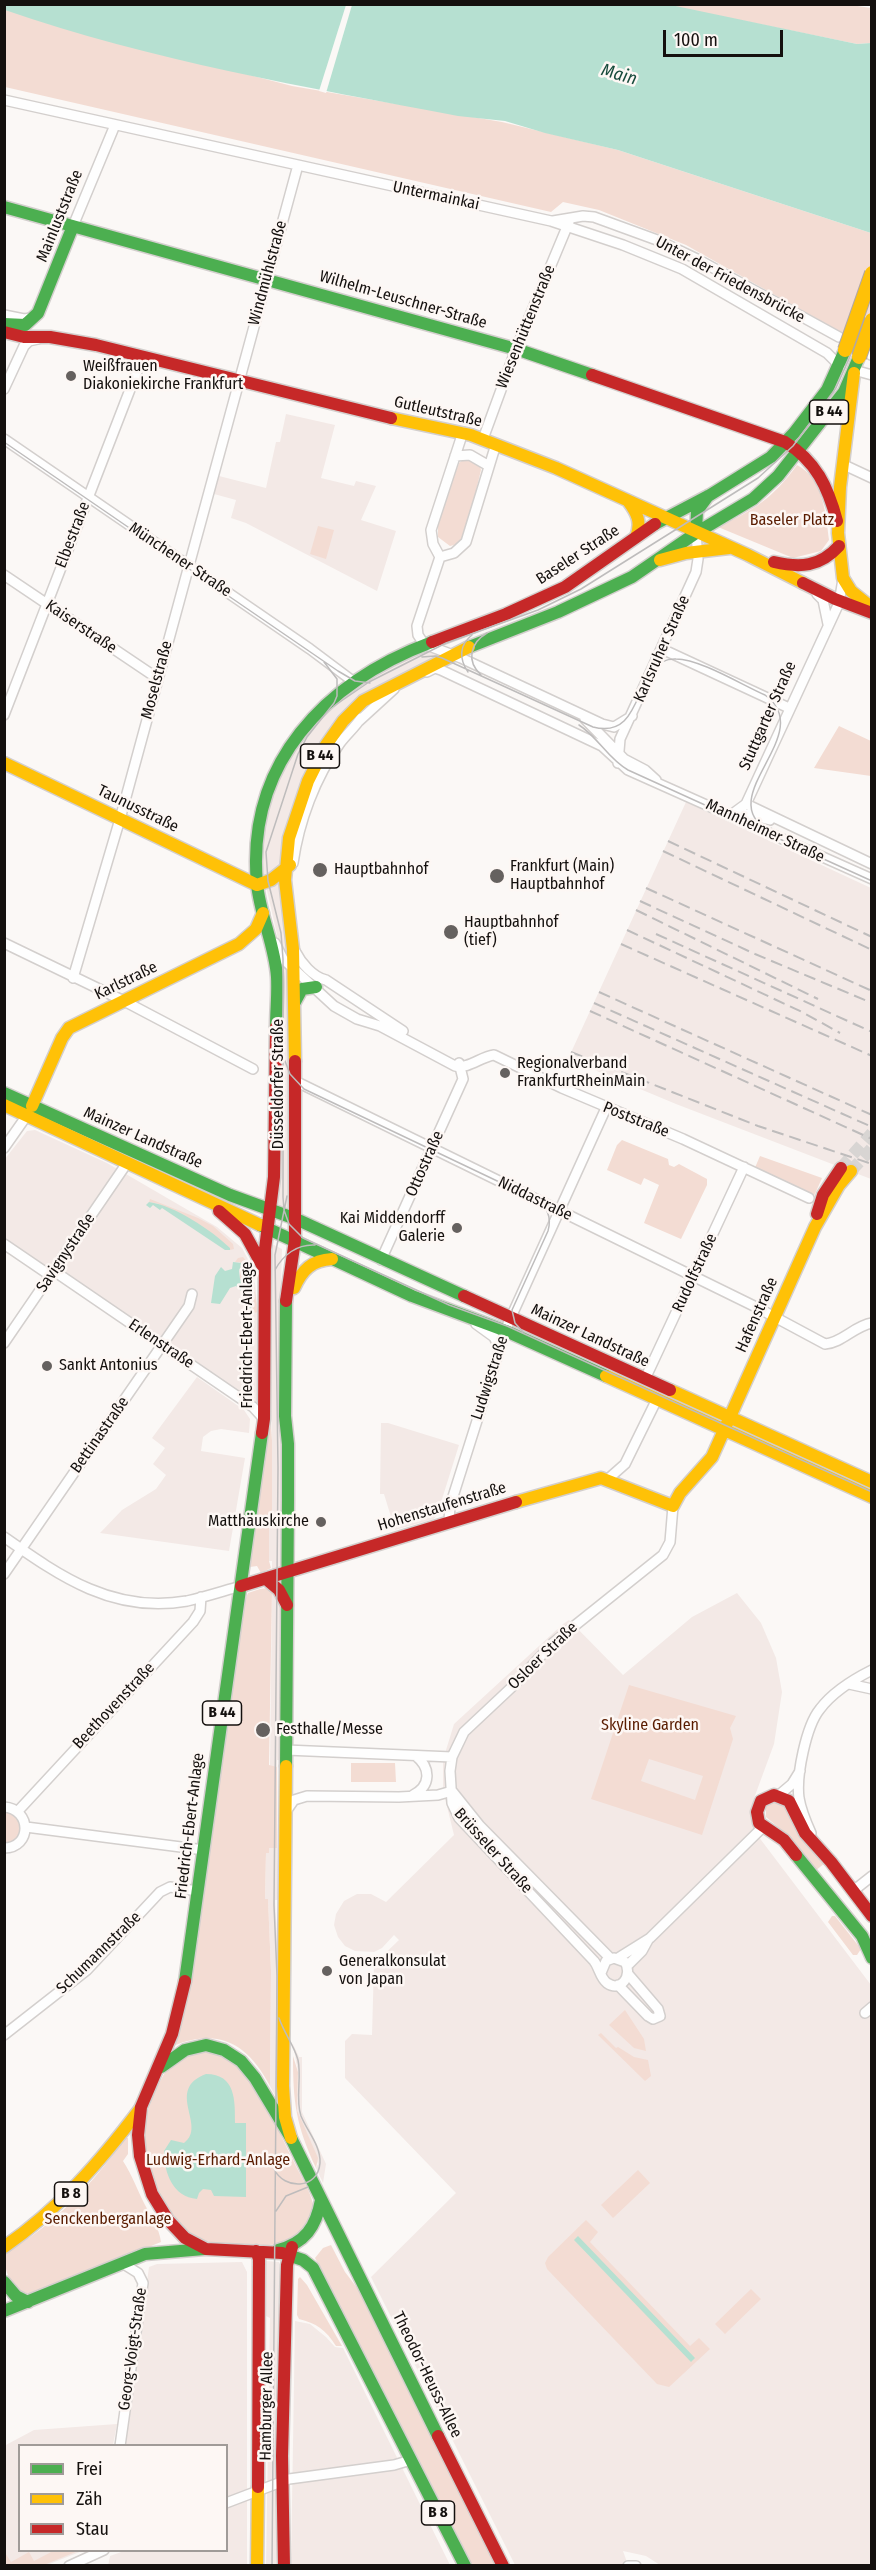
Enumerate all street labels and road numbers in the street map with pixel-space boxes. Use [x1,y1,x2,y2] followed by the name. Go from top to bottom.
[33,167,87,265] street label: Mainluststraße
[391,177,481,215] street label: Untermainkai
[245,218,291,328] street label: Windmühlstraße
[652,233,808,327] street label: Unter der Friedensbrücke
[492,262,560,392] street label: Wiesenhüttenstraße
[317,267,489,333] street label: Wilhelm-Leuschner-Straße
[392,393,484,431] street label: Gutleutstraße
[810,400,848,424] road number: B 44
[52,499,94,571] street label: Elbestraße
[125,519,235,601] street label: Münchener Straße
[533,521,623,589] street label: Baseler Straße
[630,593,694,705] street label: Karlsruher Straße
[42,596,120,658] street label: Kaiserstraße
[137,639,177,721] street label: Moselstraße
[735,659,801,773] street label: Stuttgarter Straße
[300,744,340,768] road number: B 44
[94,781,182,837] street label: Taunusstraße
[703,795,827,867] street label: Mannheimer Straße
[91,958,161,1004] street label: Karlstraße
[269,1019,289,1149] street label: Düsseldorfer Straße
[600,1098,672,1142] street label: Poststraße
[80,1103,206,1173] street label: Mainzer Landstraße
[402,1128,448,1200] street label: Ottostraße
[495,1173,575,1225] street label: Niddastraße
[33,1210,99,1296] street label: Savignystraße
[668,1231,722,1315] street label: Rudolfstraße
[238,1261,258,1409] street label: Friedrich-Ebert-Anlage
[732,1275,782,1355] street label: Hafenstraße
[528,1300,652,1372] street label: Mainzer Landstraße
[125,1315,197,1373] street label: Erlenstraße
[467,1334,513,1422] street label: Ludwigstraße
[67,1393,133,1477] street label: Bettinastraße
[375,1478,509,1536] street label: Hohenstaufenstraße
[504,1618,582,1694] street label: Osloer Straße
[69,1659,159,1753] street label: Beethovenstraße
[202,1701,242,1725] road number: B 44
[172,1752,208,1900] street label: Friedrich-Ebert-Anlage
[450,1804,536,1898] street label: Brüsseler Straße
[53,1908,145,1998] street label: Schumannstraße
[54,2182,88,2206] road number: B 8
[115,2286,151,2412] street label: Georg-Voigt-Straße
[388,2309,466,2441] street label: Theodor-Heuss-Allee
[256,2351,278,2461] street label: Hamburger Allee
[422,2501,454,2525] road number: B 8

